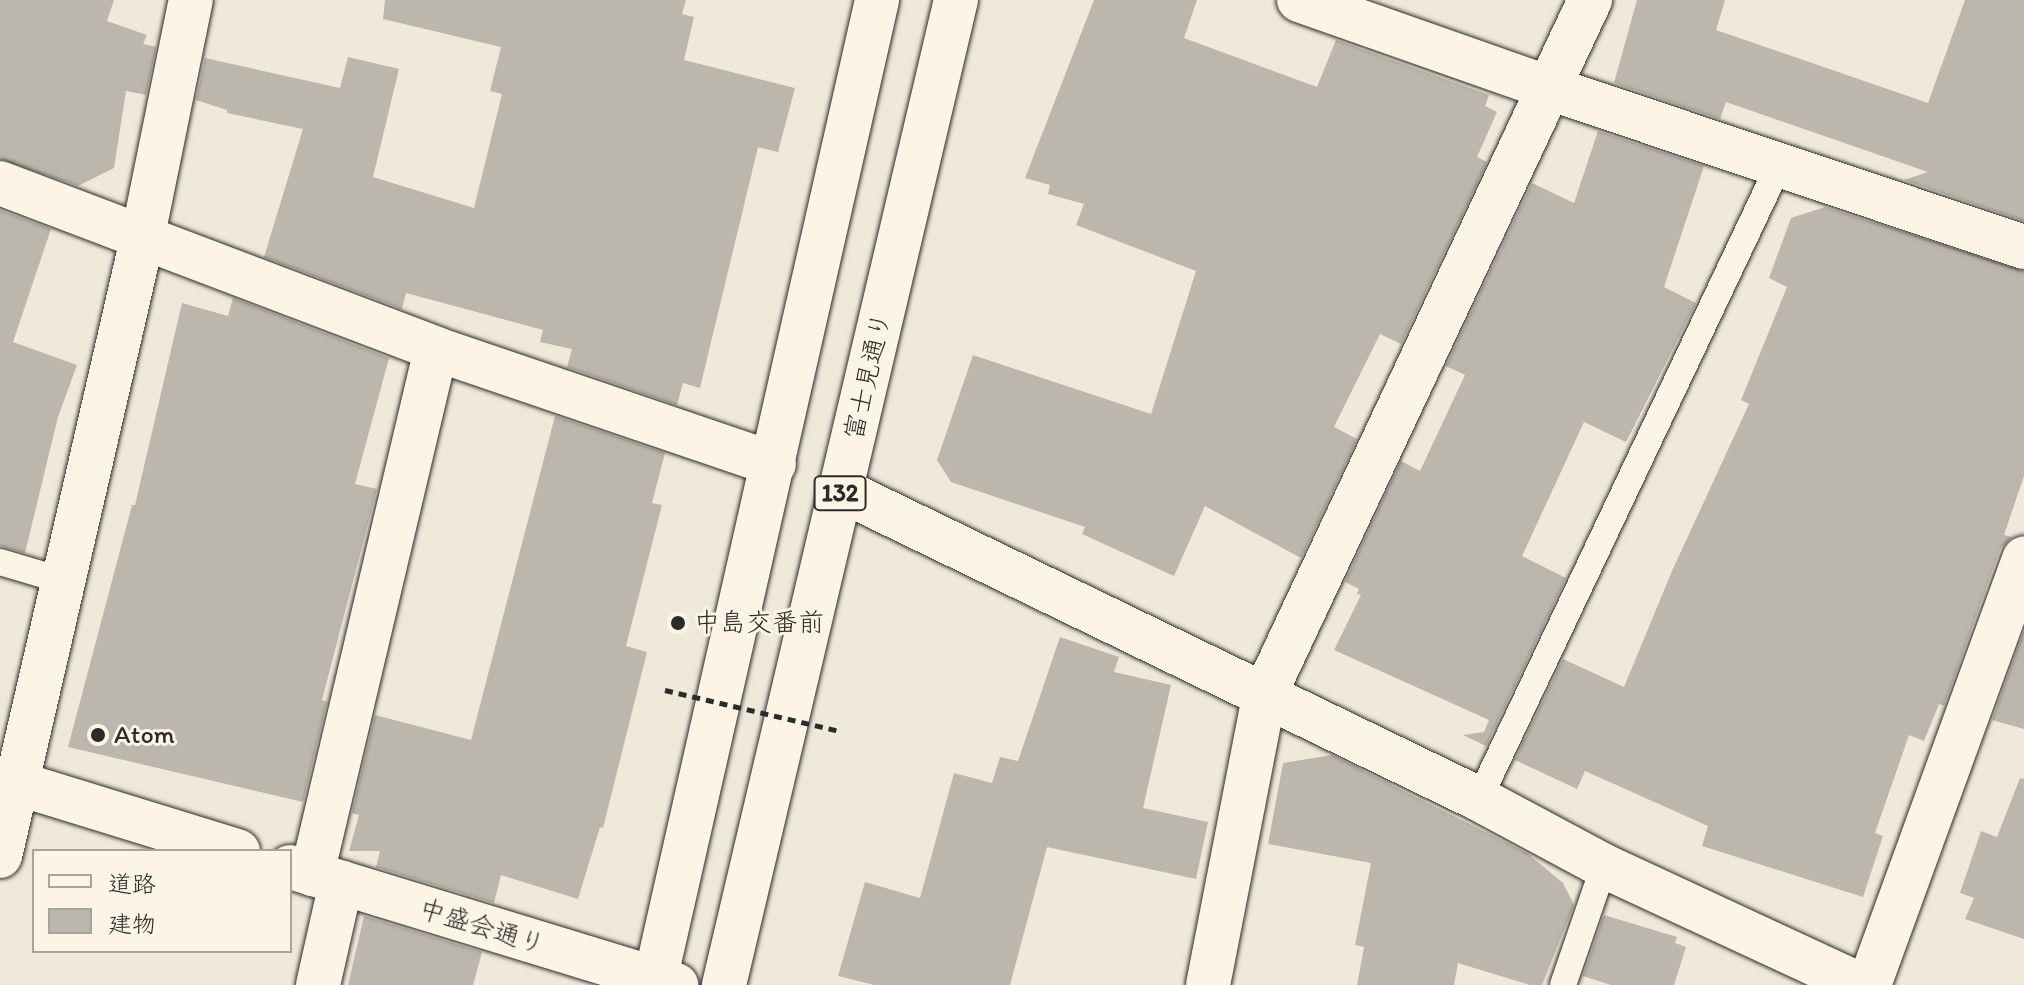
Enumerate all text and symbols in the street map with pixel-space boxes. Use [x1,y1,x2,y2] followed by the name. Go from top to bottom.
[838,309,898,443] street label: 富士見通り
[812,473,868,513] road number: 132
[694,607,824,639] place label: 中島交番前
[669,614,687,632] marker: 中島交番前
[114,719,175,751] place label: Atom
[89,726,107,744] marker: Atom
[32,849,292,953] legend
[108,869,156,898] text: 道路
[415,893,549,961] street label: 中盛会通り
[108,909,156,938] text: 建物

